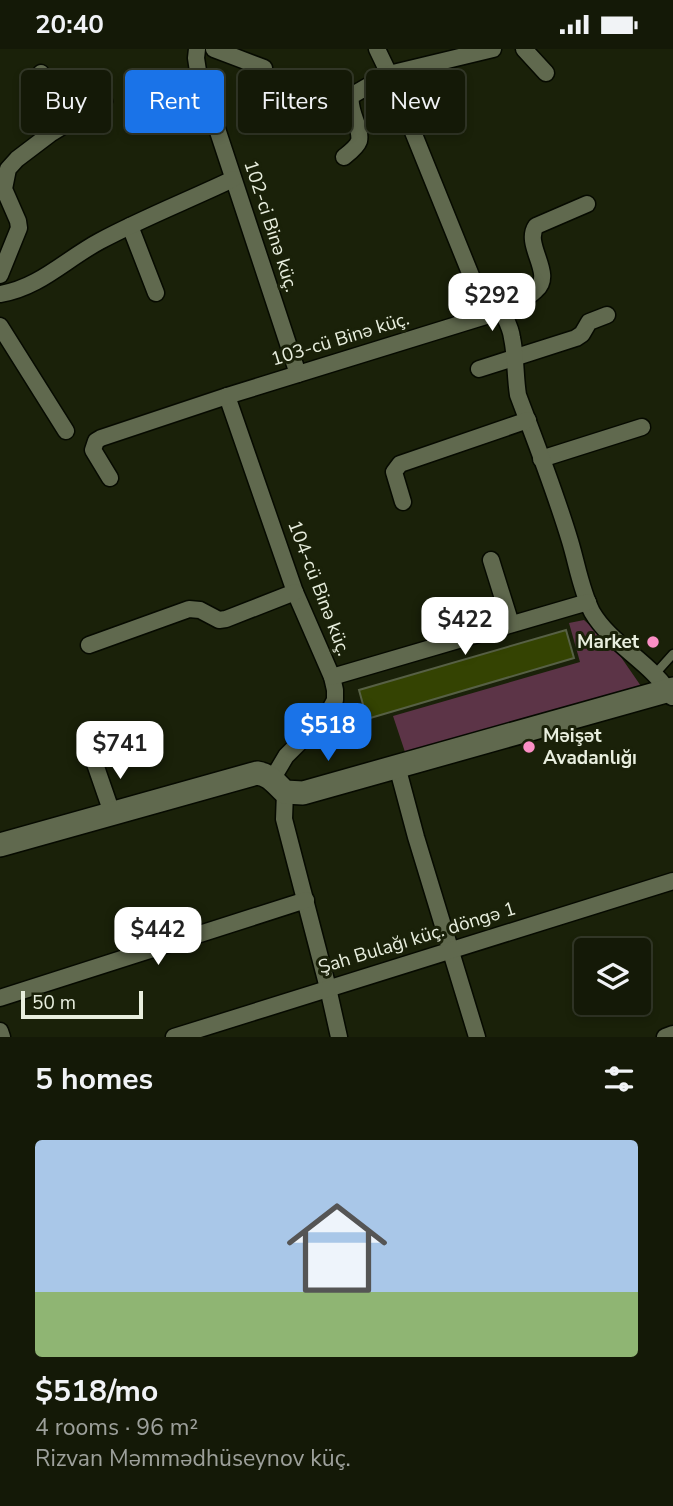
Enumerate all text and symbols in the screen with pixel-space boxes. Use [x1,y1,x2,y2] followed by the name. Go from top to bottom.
[35,7,104,42] text: 20:40
[21,70,111,133] chip: Buy
[125,70,224,133] chip: Rent
[238,70,352,133] chip: Filters
[366,70,465,133] chip: New
[237,157,305,295] street label: 102-ci Binə küç.
[451,273,533,333] pin: $292
[464,280,520,311] text: $292
[268,306,412,372] street label: 103-cü Binə küç.
[281,516,357,660] street label: 104-cü Binə küç.
[424,597,506,657] pin: $422
[437,604,493,635] text: $422
[577,629,640,655] place label: Market
[645,634,661,650] marker: Market
[287,703,369,763] pin: $518
[300,710,356,741] text: $518
[79,721,161,781] pin: $741
[543,723,637,771] place label: Məişət Avadanlığı
[92,728,148,759] text: $741
[521,739,537,755] marker: Məişət Avadanlığı
[315,896,519,980] street label: Şah Bulağı küç. döngə 1
[117,907,199,967] pin: $442
[130,914,186,945] text: $442
[574,938,651,1015] map controls
[574,938,651,1015] button: layers
[21,988,144,1020] scale bar
[32,990,76,1016] text: 50 m
[35,1059,153,1100] text: 5 homes
[600,1060,638,1098] icon: filters
[274,1185,400,1311] icon: home
[35,1371,158,1412] text: $518/mo
[35,1412,198,1443] text: 4 rooms · 96 m²
[35,1443,351,1474] text: Rizvan Məmmədhüseynov küç.

